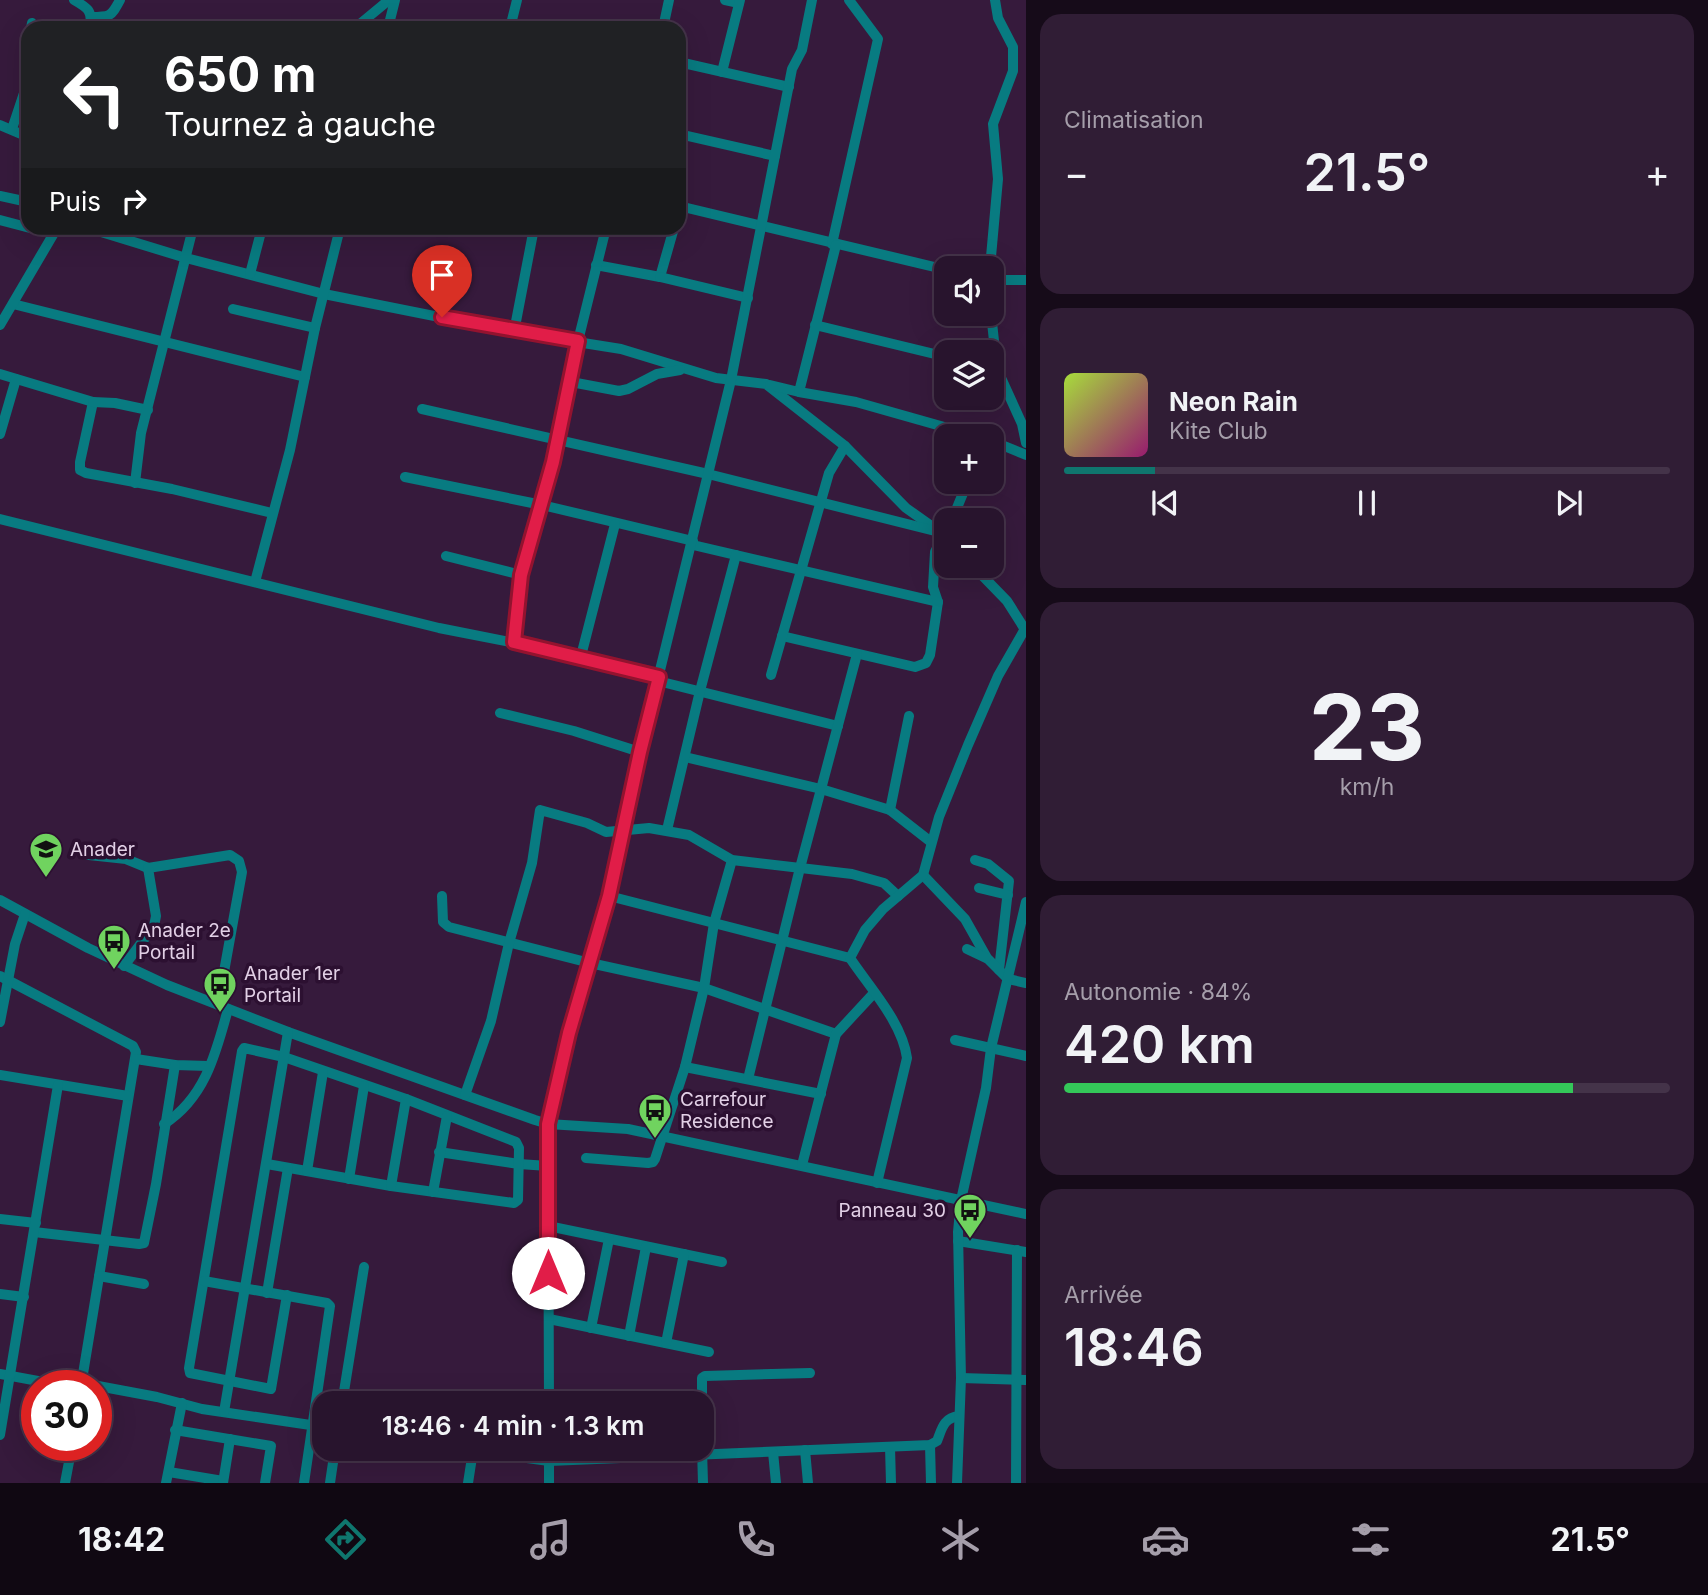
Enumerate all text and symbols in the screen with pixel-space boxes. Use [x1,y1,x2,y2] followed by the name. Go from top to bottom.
[164,45,317,104] text: 650 m
[49,49,140,140] icon: left
[164,105,436,144] text: Tournez à gauche
[1064,106,1204,134] text: Climatisation
[1304,141,1430,204] text: 21.5°
[1064,150,1089,196] text: −
[1645,150,1670,196] text: +
[115,182,153,220] icon: right
[49,186,101,217] text: Puis
[412,245,472,317] pin
[423,256,461,294] icon: arrive
[934,256,1004,578] map controls
[934,256,1004,326] button: sound
[934,340,1004,410] button: layers
[1169,386,1298,417] text: Neon Rain
[1169,417,1268,445] text: Kite Club
[934,424,1004,494] button: +
[1146,484,1184,522] icon: previous
[1348,484,1386,522] icon: pause
[1550,484,1588,522] icon: next
[934,508,1004,578] button: −
[1309,672,1425,782] text: 23
[1340,773,1394,801] text: km/h
[27,830,65,879] school or university icon: Anader
[70,838,135,861] place label: Anader
[138,919,231,964] place label: Anader 2e Portail
[95,922,133,971] bus stop icon: Anader 2e Portail
[244,962,340,1007] place label: Anader 1er Portail
[201,965,239,1014] bus stop icon: Anader 1er Portail
[1064,978,1252,1006] text: Autonomie · 84%
[1064,1013,1255,1076] text: 420 km
[680,1088,774,1133] place label: Carrefour Residence
[636,1091,674,1140] bus stop icon: Carrefour Residence
[951,1191,989,1240] bus stop icon: Panneau 30
[839,1199,946,1222] place label: Panneau 30
[511,1236,585,1310] position arrow
[1064,1281,1143,1309] text: Arrivée
[1064,1316,1204,1379] text: 18:46
[21,1370,112,1461] speed limit sign: 30
[382,1410,644,1441] text: 18:46 · 4 min · 1.3 km
[321,1515,370,1564] icon: directions
[526,1515,575,1564] icon: music
[731,1515,780,1564] icon: phone
[936,1515,985,1564] icon: climate
[1141,1515,1190,1564] icon: car
[1346,1515,1395,1564] icon: filters
[78,1520,165,1559] text: 18:42
[1551,1520,1630,1559] text: 21.5°

